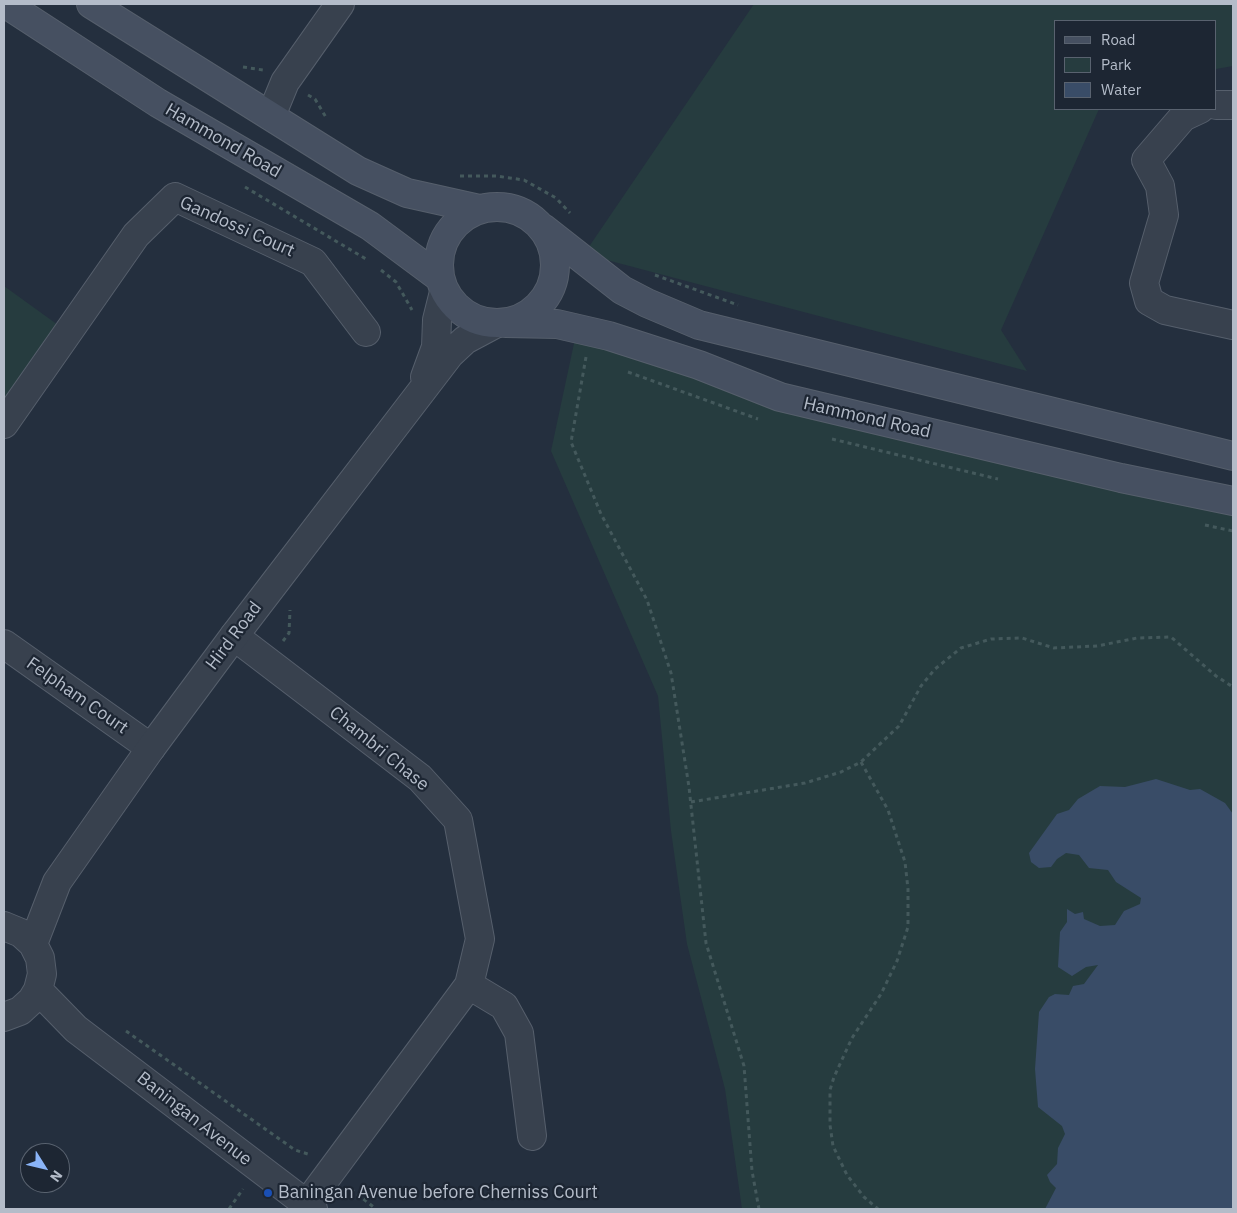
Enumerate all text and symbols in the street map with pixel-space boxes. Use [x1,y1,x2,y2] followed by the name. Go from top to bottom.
[1054,20,1217,110] legend
[1101,30,1136,49] text: Road
[1101,55,1131,74] text: Park
[1101,80,1141,99] text: Water
[161,99,285,183] street label: Hammond Road
[176,192,298,262] street label: Gandossi Court
[801,393,933,443] street label: Hammond Road
[201,598,267,674] street label: Hird Road
[22,653,132,739] street label: Felpham Court
[325,702,433,796] street label: Chambri Chase
[132,1067,256,1171] street label: Baningan Avenue
[20,1143,70,1193] north arrow
[46,1167,67,1186] text: N
[278,1182,598,1204] place label: Baningan Avenue before Cherniss Court
[262,1187,274,1199] marker: Baningan Avenue before Cherniss Court

